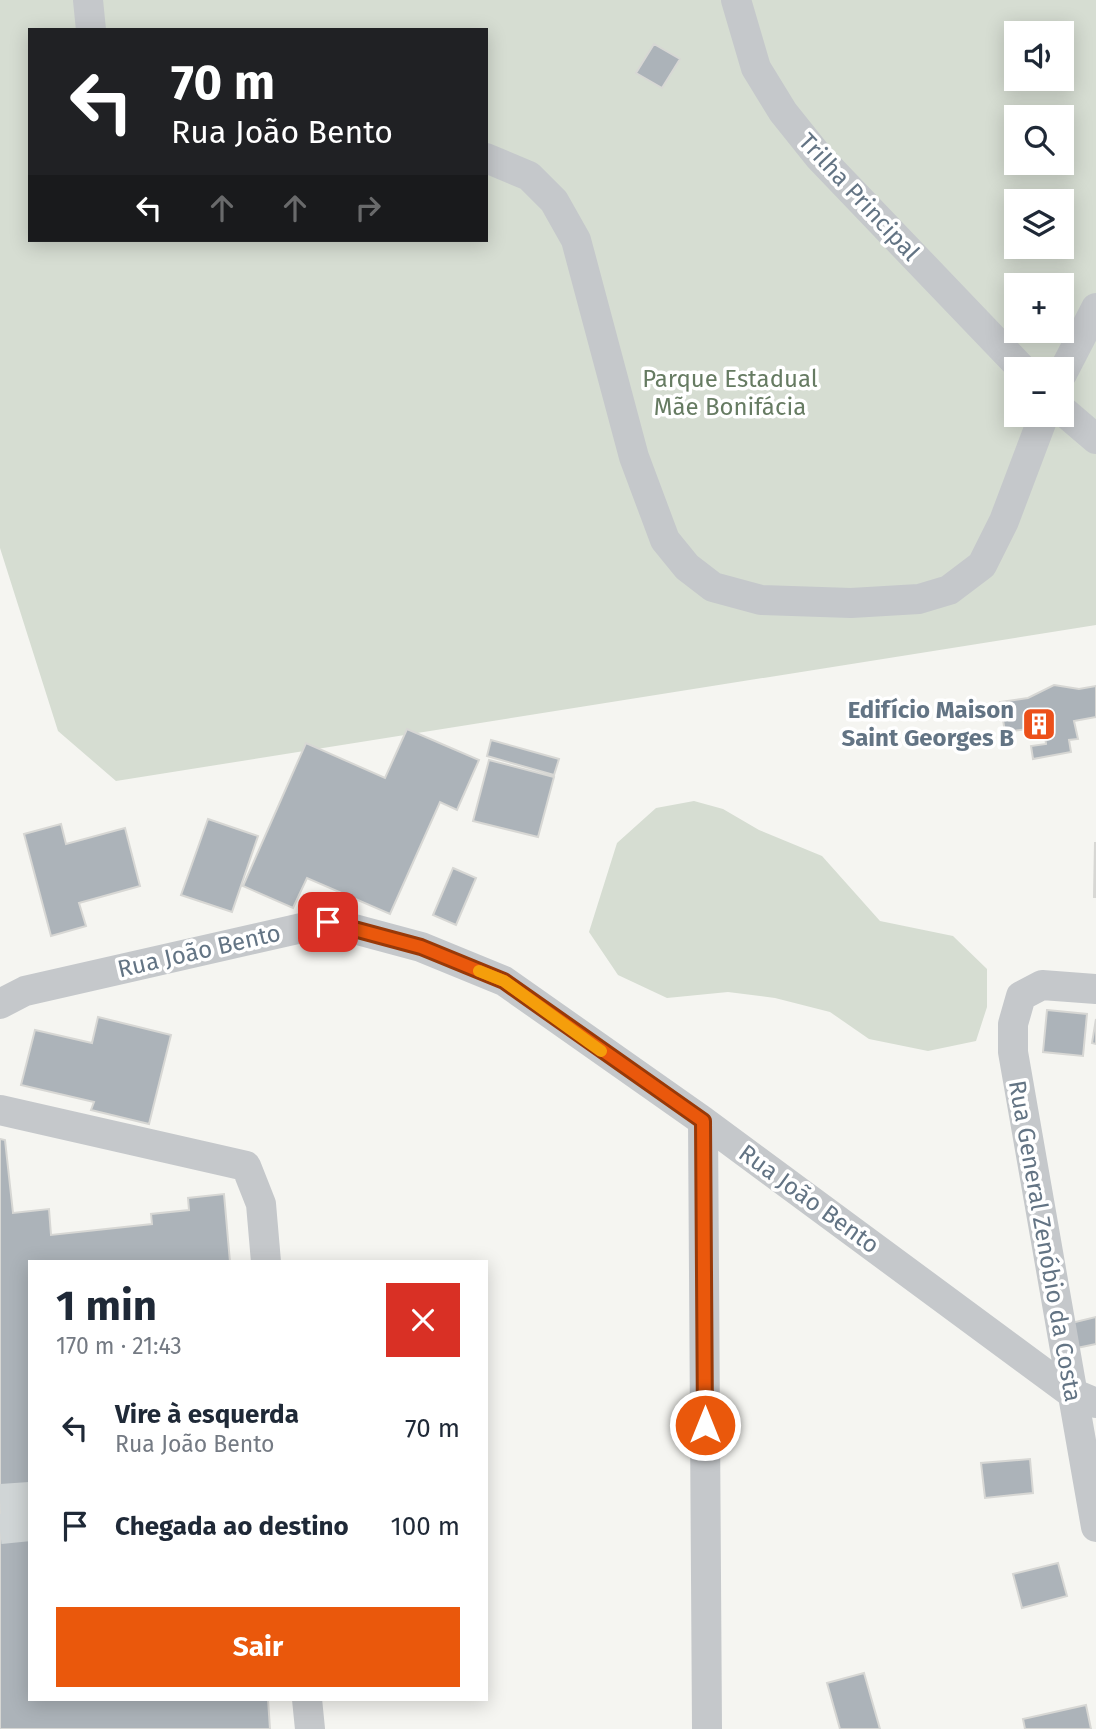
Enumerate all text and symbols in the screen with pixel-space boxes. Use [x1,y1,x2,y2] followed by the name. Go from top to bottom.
[1004,21,1074,427] map controls
[1004,21,1074,91] button: sound
[171,53,275,112] text: 70 m
[56,56,147,147] icon: left
[1004,105,1074,175] button: search
[171,113,393,151] text: Rua João Bento
[793,128,925,266] street label: Trilha Principal
[130,189,168,227] icon: left
[203,189,241,227] icon: ahead
[276,189,314,227] icon: ahead
[349,189,387,227] icon: right
[1004,189,1074,259] button: layers
[1004,273,1074,343] button: +
[1004,357,1074,427] button: −
[642,365,818,421] park label: Parque Estadual Mãe Bonifácia
[841,696,1014,752] place label: Edifício Maison Saint Georges B
[1020,705,1058,743] building icon: Edifício Maison Saint Georges B
[298,892,358,952] pin
[309,903,347,941] icon: arrive
[115,919,283,983] street label: Rua João Bento
[1003,1078,1087,1404] street label: Rua General Zenóbio da Costa
[733,1139,885,1259] street label: Rua João Bento
[56,1281,157,1331] text: 1 min
[386,1283,460,1357] button: close
[56,1332,182,1360] text: 170 m · 21:43
[668,1388,742,1462] position arrow
[115,1399,299,1430] text: Vire à esquerda
[56,1409,94,1447] icon: left
[405,1413,460,1444] text: 70 m
[115,1430,275,1458] text: Rua João Bento
[56,1507,94,1545] icon: arrive
[115,1511,349,1542] text: Chegada ao destino
[391,1511,460,1542] text: 100 m
[56,1607,460,1687] button: Sair

